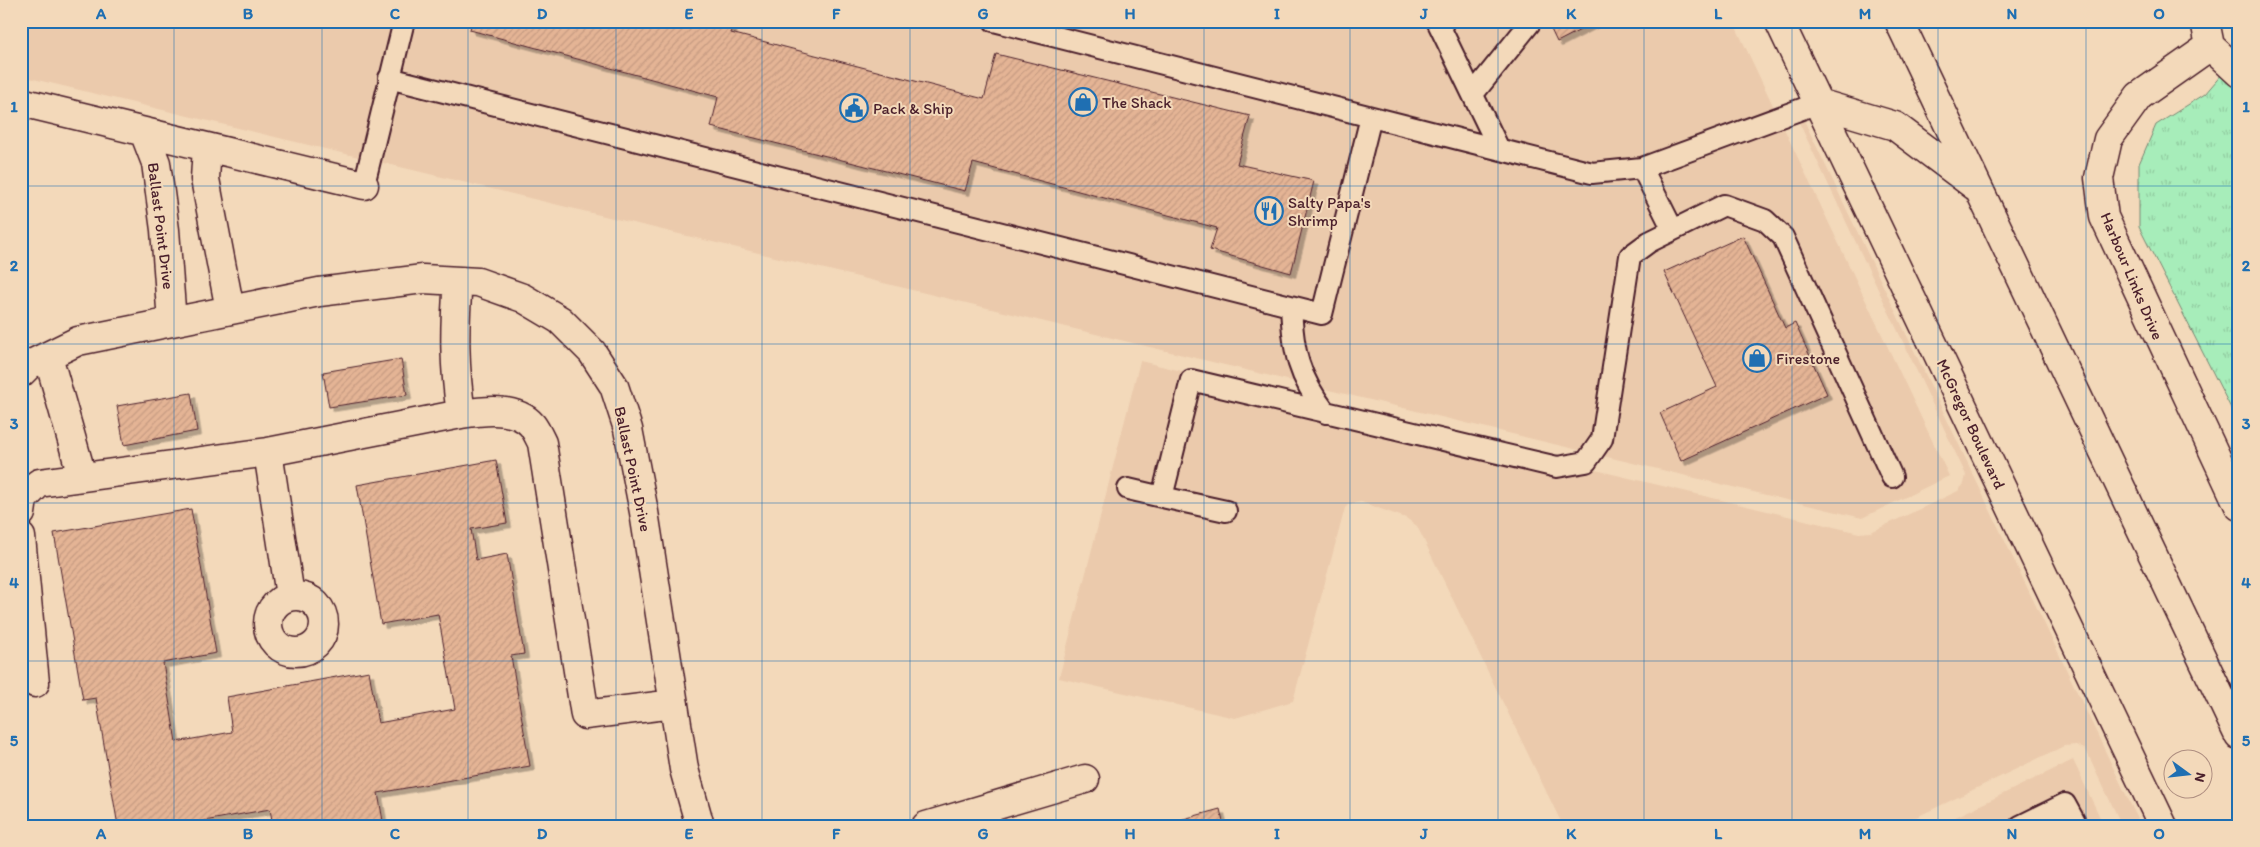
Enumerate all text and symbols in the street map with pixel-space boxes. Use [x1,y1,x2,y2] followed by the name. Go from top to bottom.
[95,4,107,23] text: A
[243,4,254,23] text: B
[390,4,401,23] text: C
[537,4,548,23] text: D
[685,4,694,23] text: E
[832,4,841,23] text: F
[977,4,989,23] text: G
[1124,4,1136,23] text: H
[1274,4,1280,23] text: I
[1419,4,1428,23] text: J
[1566,4,1577,23] text: K
[1714,4,1723,23] text: L
[1859,4,1871,23] text: M
[2007,4,2017,23] text: N
[2153,4,2165,23] text: O
[1068,87,1098,117] shop icon: The Shack
[839,93,869,123] public building icon: Pack & Ship
[1102,93,1172,112] place label: The Shack
[10,97,18,116] text: 1
[2242,97,2250,116] text: 1
[873,99,953,118] place label: Pack & Ship
[144,162,178,291] street label: Ballast Point Drive
[1288,193,1371,230] place label: Salty Papa's Shrimp
[1254,196,1284,226] restaurant icon: Salty Papa's Shrimp
[2097,209,2167,343] street label: Harbour Links Drive
[10,256,19,275] text: 2
[2242,256,2251,275] text: 2
[1742,343,1772,373] shop icon: Firestone
[1776,349,1840,368] place label: Firestone
[1933,356,2010,492] street label: McGregor Boulevard
[610,405,656,534] street label: Ballast Point Drive
[10,414,19,433] text: 3
[2242,414,2251,433] text: 3
[9,573,19,592] text: 4
[2241,573,2251,592] text: 4
[10,731,19,750] text: 5
[2242,731,2251,750] text: 5
[2162,750,2212,800] north arrow
[2191,770,2210,784] text: N
[95,824,107,843] text: A
[243,824,254,843] text: B
[390,824,401,843] text: C
[537,824,548,843] text: D
[685,824,694,843] text: E
[832,824,841,843] text: F
[977,824,989,843] text: G
[1124,824,1136,843] text: H
[1274,824,1280,843] text: I
[1419,824,1428,843] text: J
[1566,824,1577,843] text: K
[1714,824,1723,843] text: L
[1859,824,1871,843] text: M
[2007,824,2017,843] text: N
[2153,824,2165,843] text: O

